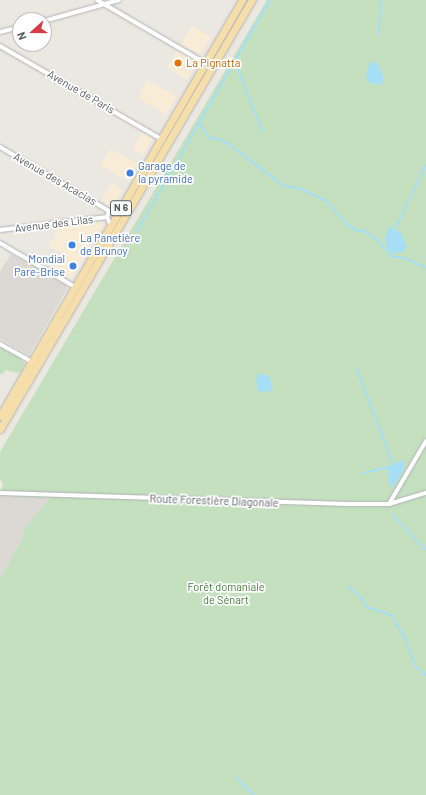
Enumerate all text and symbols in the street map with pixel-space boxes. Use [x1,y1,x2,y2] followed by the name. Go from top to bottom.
[12,12,52,52] north arrow
[14,30,29,42] text: N
[186,56,240,70] place label: La Pignatta
[173,58,183,68] marker: La Pignatta
[45,67,117,117] street label: Avenue de Paris
[11,150,99,208] street label: Avenue des Acacias
[138,160,193,186] place label: Garage de la pyramide
[125,168,135,178] marker: Garage de la pyramide
[109,200,133,216] road number: N 6
[14,213,94,235] street label: Avenue des Lilas
[80,232,140,258] place label: La Panetière de Brunoy
[67,240,77,250] marker: La Panetière de Brunoy
[14,253,65,279] place label: Mondial Pare-Brise
[68,261,78,271] marker: Mondial Pare-Brise
[149,492,279,510] street label: Route Forestière Diagonale
[187,581,265,607] park label: Forêt domaniale de Sénart

